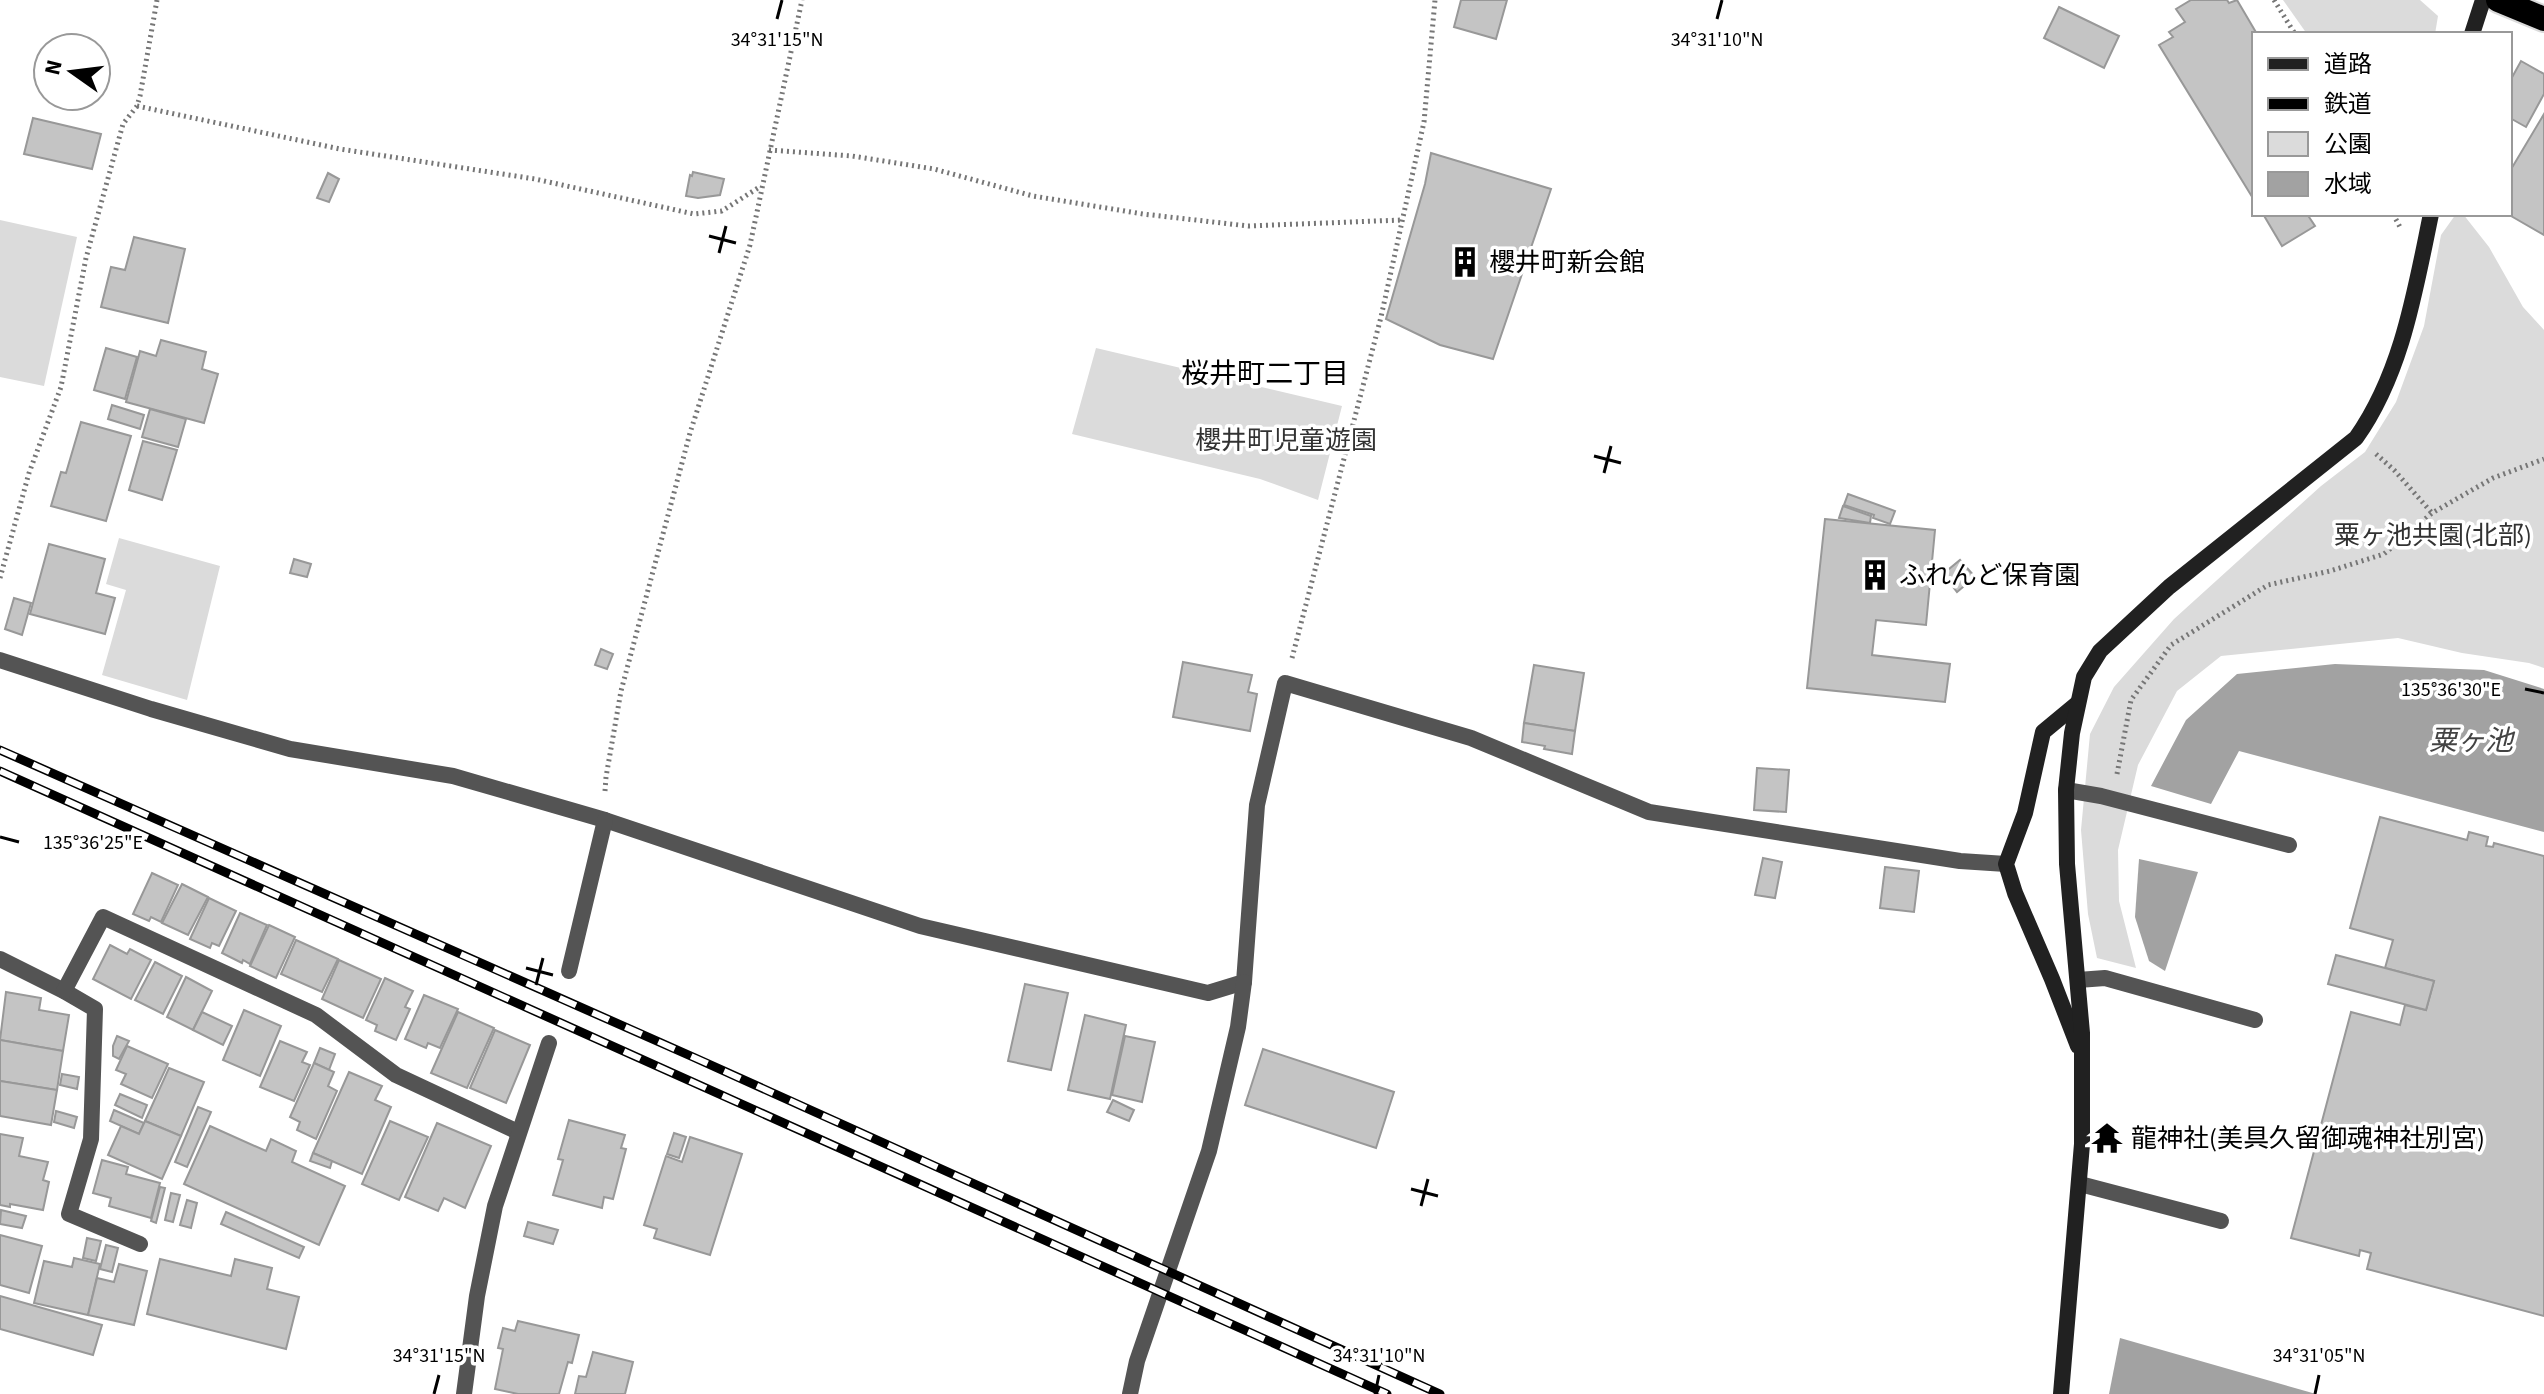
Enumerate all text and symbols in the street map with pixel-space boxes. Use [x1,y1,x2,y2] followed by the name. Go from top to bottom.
[731,26,823,54] text: 34°31'15"N
[1671,26,1763,54] text: 34°31'10"N
[32,32,112,112] north arrow
[2252,32,2512,216] legend
[2324,47,2372,82] text: 道路
[36,56,71,78] text: N
[2324,87,2372,122] text: 鉄道
[2324,127,2372,162] text: 公園
[2324,167,2372,202] text: 水域
[1489,244,1645,281] place label: 櫻井町新会館
[1448,245,1482,279] building icon: 櫻井町新会館
[1181,354,1349,394] district label: 桜井町二丁目
[1195,422,1377,459] park label: 櫻井町児童遊園
[2334,517,2532,554] park label: 粟ヶ池共園(北部)
[1899,557,2080,594] place label: ふれんど保育園
[1858,558,1892,592] building icon: ふれんど保育園
[2401,676,2501,704] text: 135°36'30"E
[2429,721,2516,761] water label: 粟ヶ池
[43,829,143,857] text: 135°36'25"E
[2131,1120,2485,1157] place label: 龍神社(美具久留御魂神社別宮)
[2090,1121,2124,1155] temple icon: 龍神社(美具久留御魂神社別宮)
[393,1342,485,1370] text: 34°31'15"N
[1333,1342,1425,1370] text: 34°31'10"N
[2273,1342,2365,1370] text: 34°31'05"N

